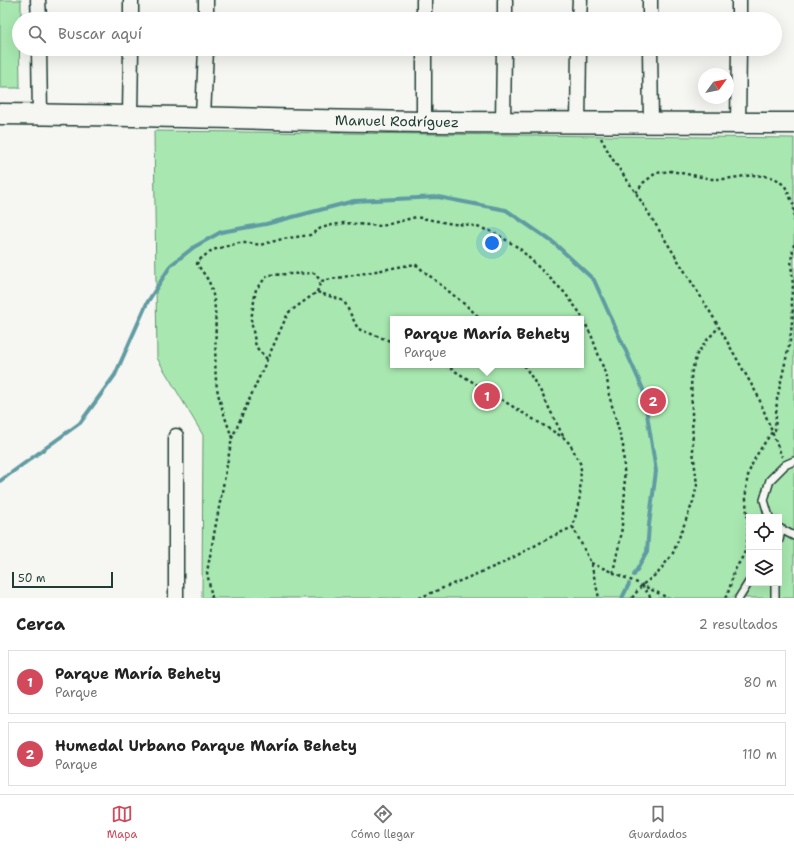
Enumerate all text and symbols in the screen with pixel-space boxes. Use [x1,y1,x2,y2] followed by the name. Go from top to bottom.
[12,12,782,56] search box
[26,23,48,45] icon: search
[58,24,142,44] text: Buscar aquí
[698,68,734,104] north arrow
[335,111,459,131] street label: Manuel Rodríguez
[482,233,502,253] your location
[390,316,584,368] popup
[404,324,570,344] text: Parque María Behety
[404,344,447,361] text: Parque
[474,381,500,411] pin: 1
[640,386,666,416] pin: 2
[746,514,782,586] map controls
[746,514,782,550] button: locate
[746,550,782,586] button: layers
[12,570,113,589] scale bar
[18,571,46,586] text: 50 m
[16,613,65,635] text: Cerca
[699,616,778,633] text: 2 resultados
[55,664,221,684] text: Parque María Behety
[27,674,33,691] text: 1
[743,674,777,691] text: 80 m
[55,684,98,701] text: Parque
[55,736,357,756] text: Humedal Urbano Parque María Behety
[25,746,35,763] text: 2
[742,746,777,763] text: 110 m
[55,756,98,773] text: Parque
[107,803,137,842] tab: Mapa
[351,803,415,842] tab: Cómo llegar
[629,803,687,842] tab: Guardados

